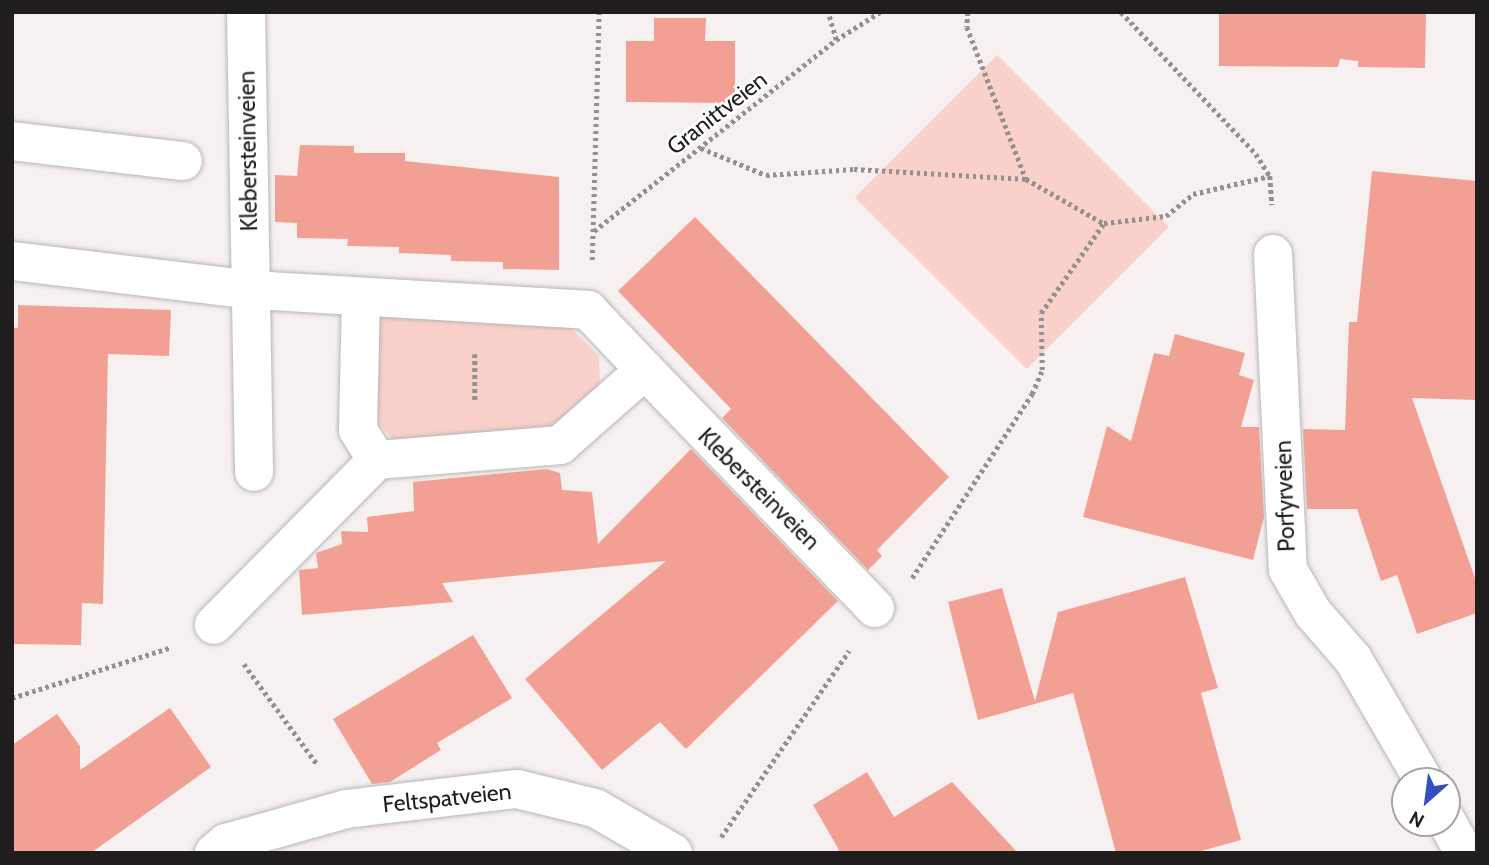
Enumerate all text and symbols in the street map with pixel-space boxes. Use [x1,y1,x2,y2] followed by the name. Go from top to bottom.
[662,65,772,161] street label: Granittveien
[233,70,263,232] street label: Klebersteinveien
[692,422,826,556] street label: Klebersteinveien
[1269,440,1301,552] street label: Porfyrveien
[1391,767,1461,837] north arrow
[381,778,513,818] street label: Feltspatveien
[1406,806,1428,833] text: N

